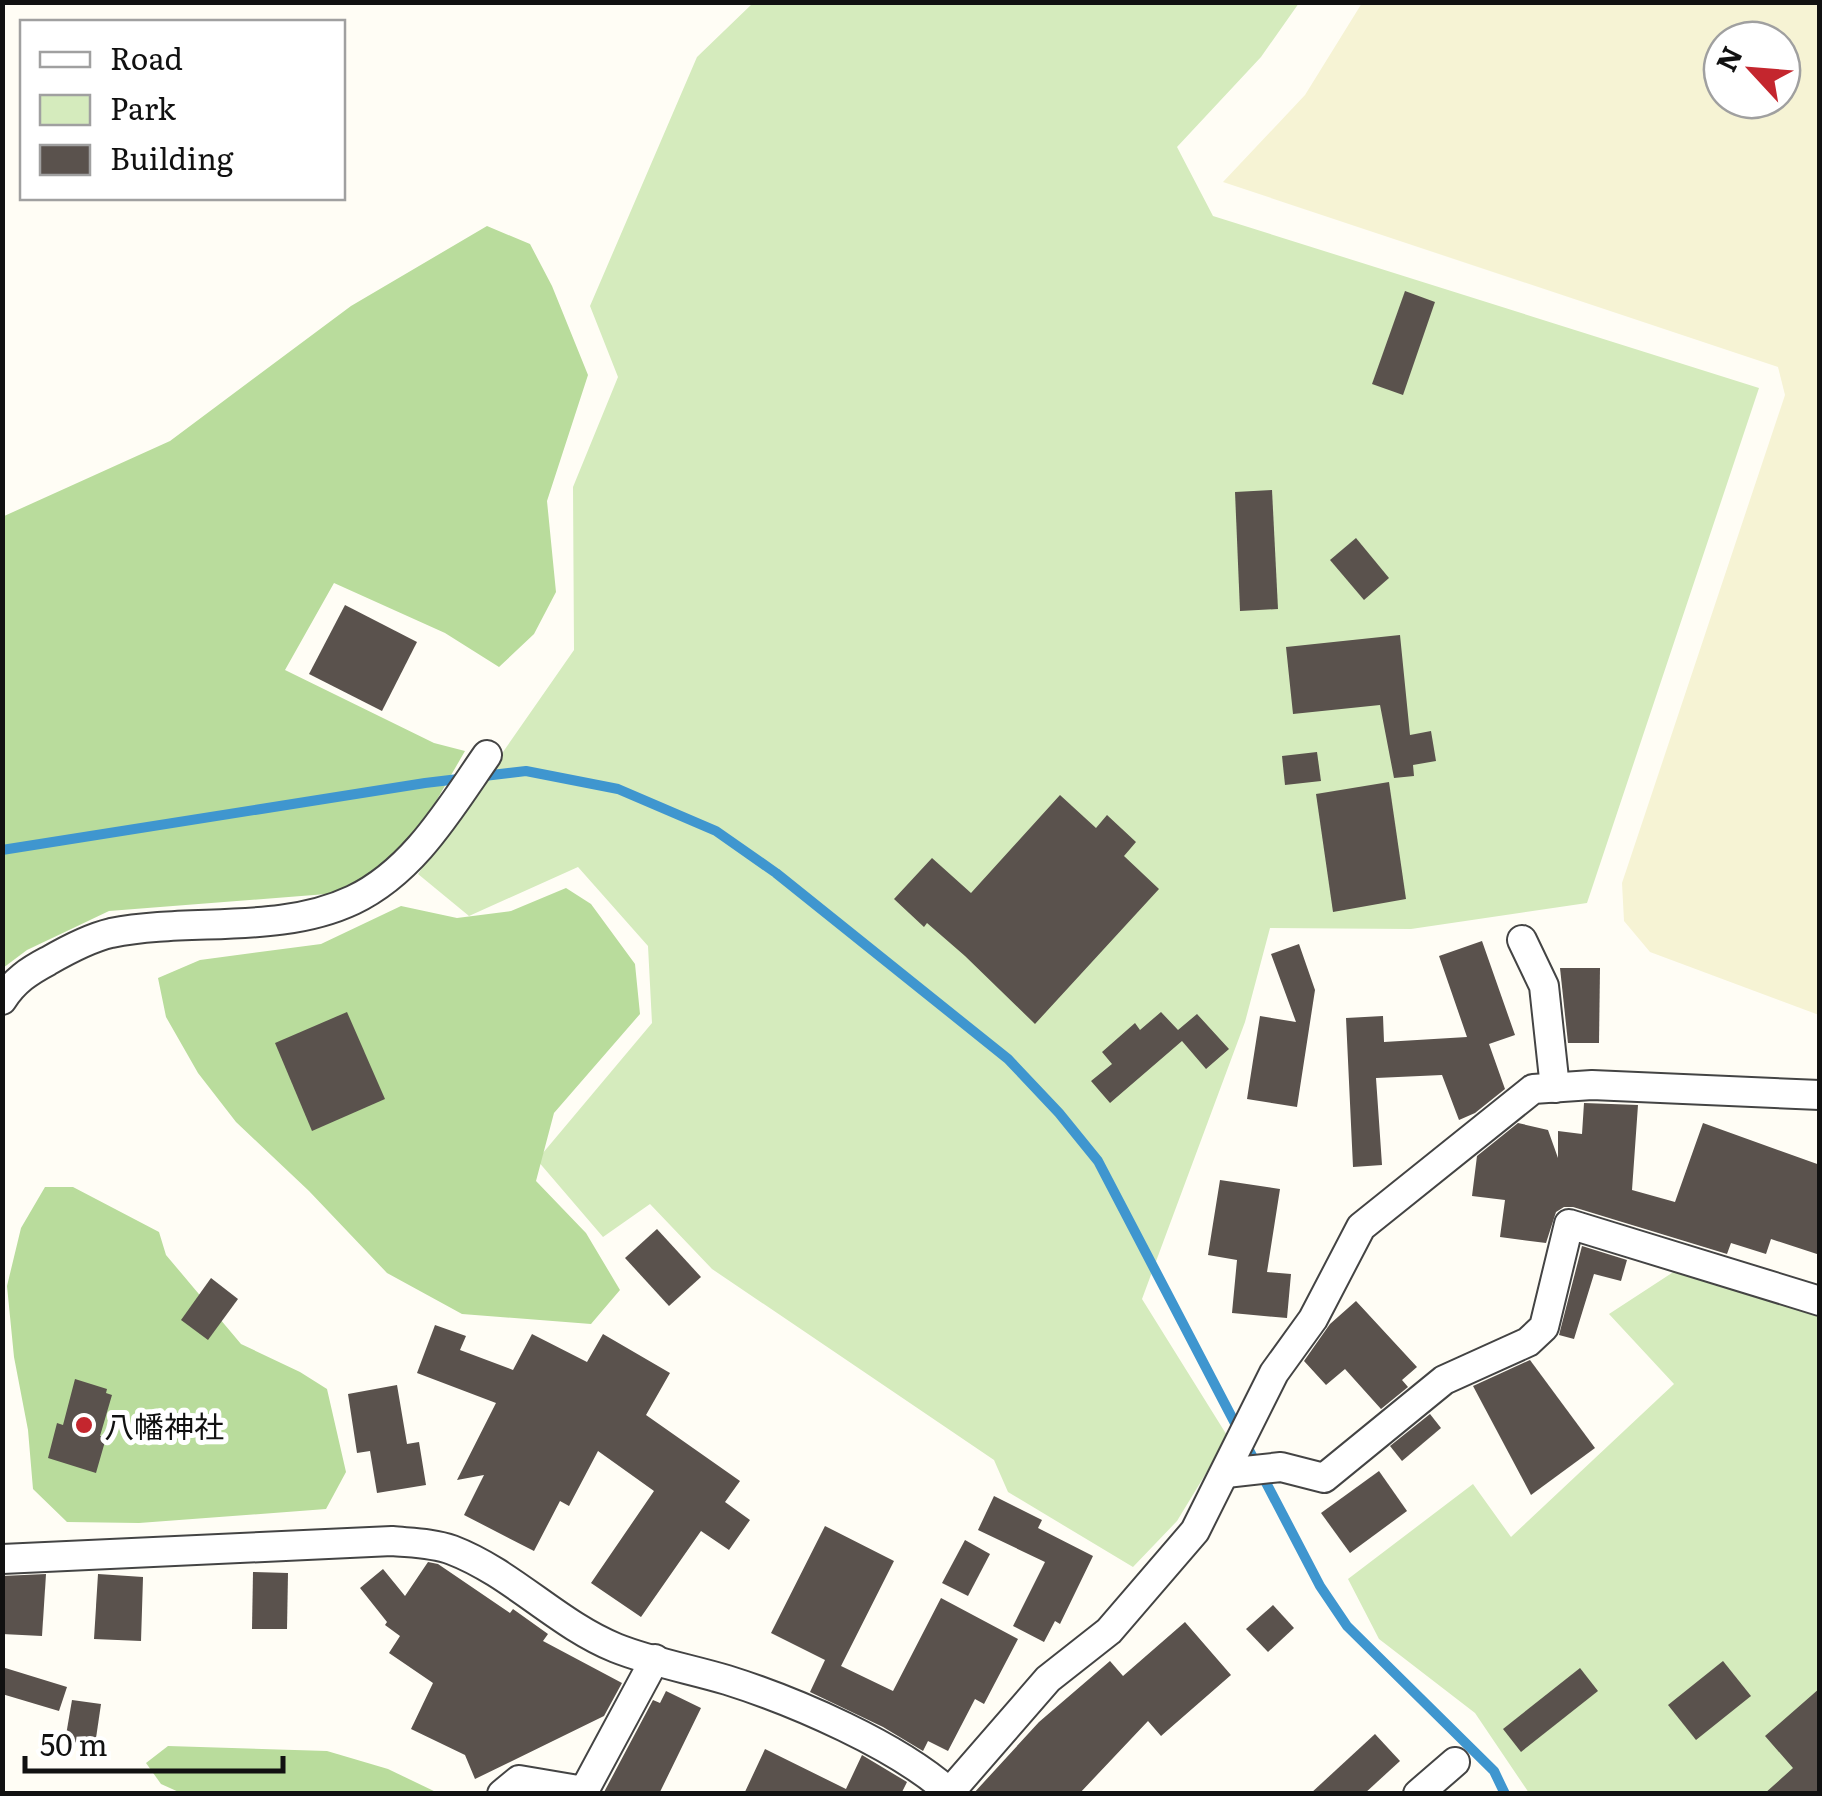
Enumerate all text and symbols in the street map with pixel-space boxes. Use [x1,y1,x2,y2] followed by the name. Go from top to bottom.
[20,20,345,200] legend
[1702,20,1802,120] north arrow
[110,35,183,79] text: Road
[1704,38,1752,78] text: N
[110,85,177,129] text: Park
[110,135,234,179] text: Building
[104,1403,224,1447] place label: 八幡神社
[73,1414,95,1436] marker: 八幡神社
[25,1711,282,1773] scale bar
[40,1721,108,1765] text: 50 m

